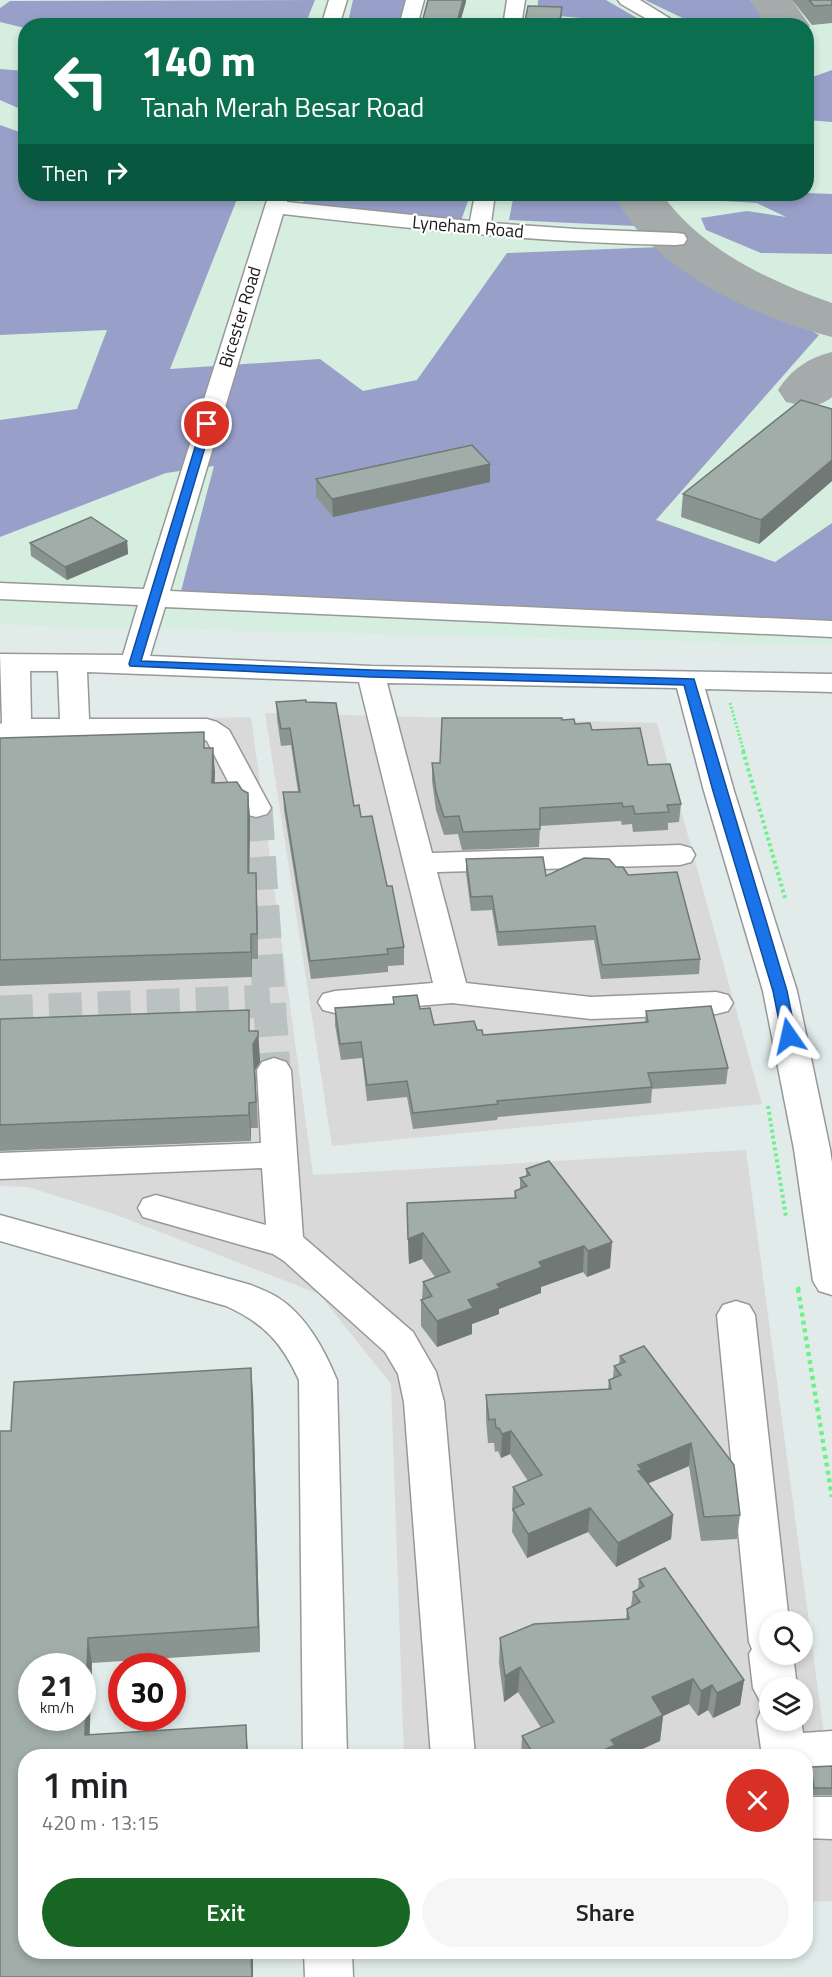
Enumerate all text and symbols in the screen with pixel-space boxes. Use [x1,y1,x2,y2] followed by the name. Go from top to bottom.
[141,28,256,92] text: 140 m
[42,42,120,120] icon: left
[141,86,424,127] text: Tanah Merah Besar Road
[42,156,88,190] text: Then
[100,156,133,189] icon: right
[411,208,525,245] street label: Lyneham Road
[211,263,268,371] street label: Bicester Road
[181,398,232,449] pin
[190,407,223,440] icon: arrive
[757,1004,821,1068] position arrow
[759,1611,813,1731] map controls
[759,1611,813,1665] button: search
[108,1653,186,1731] speed limit sign: 30
[40,1662,74,1708] text: 21
[759,1677,813,1731] button: layers
[40,1696,74,1719] text: km/h
[42,1757,129,1812] text: 1 min
[726,1769,789,1832] button: close
[42,1807,159,1838] text: 420 m · 13:15
[42,1878,410,1947] button: Exit
[422,1878,789,1947] button: Share

